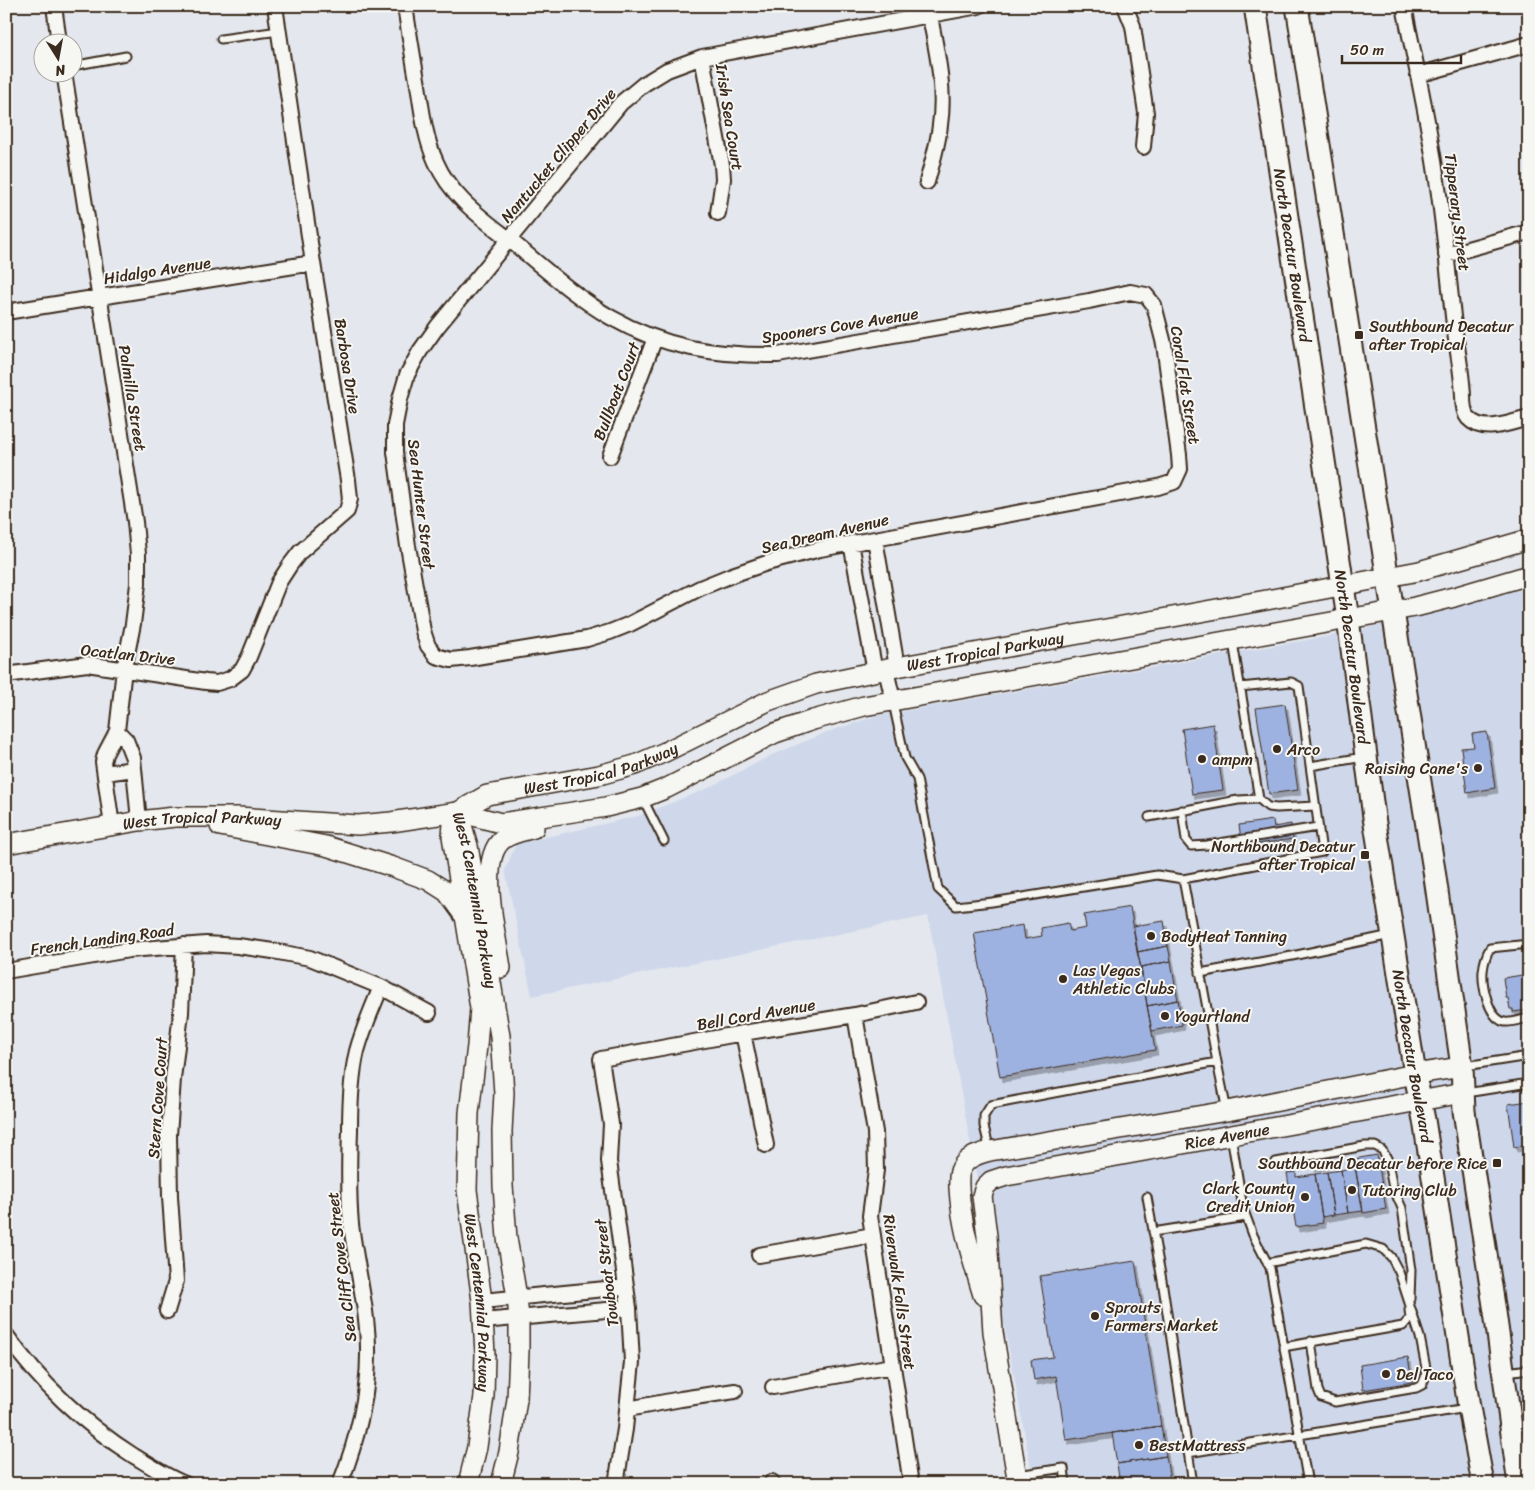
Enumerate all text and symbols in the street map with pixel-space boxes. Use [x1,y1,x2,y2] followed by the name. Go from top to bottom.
[32,32,82,82] north arrow
[1342,32,1461,64] scale bar
[1350,37,1385,63] text: 50 m
[53,57,69,84] text: N
[707,61,752,173] street label: Irish Sea Court
[493,81,624,230] street label: Nantucket Clipper Drive
[1436,151,1479,273] street label: Tipperary Street
[1265,166,1320,346] street label: North Decatur Boulevard
[101,248,213,293] street label: Hidalgo Avenue
[760,299,920,352] street label: Spooners Cove Avenue
[1369,312,1515,359] place label: Southbound Decatur after Tropical
[326,316,369,416] street label: Barbosa Drive
[1162,324,1209,446] street label: Coral Flat Street
[1353,329,1365,341] marker: Southbound Decatur after Tropical
[584,337,649,445] street label: Bullboat Court
[110,343,155,453] street label: Palmilla Street
[399,437,444,571] street label: Sea Hunter Street
[758,505,892,562] street label: Sea Dream Avenue
[1326,568,1378,747] street label: North Decatur Boulevard
[904,623,1067,680] street label: West Tropical Parkway
[79,635,177,674] street label: Ocatlan Drive
[521,733,684,803] street label: West Tropical Parkway
[1286,735,1320,764] place label: Arco
[1271,743,1283,755] marker: Arco
[1212,745,1253,774] place label: ampm
[1196,753,1208,765] marker: ampm
[1365,754,1469,783] place label: Raising Cane's
[1472,762,1484,774] marker: Raising Cane's
[120,803,283,839] street label: West Tropical Parkway
[444,808,506,991] street label: West Centennial Parkway
[1211,832,1356,879] place label: Northbound Decatur after Tropical
[1359,849,1371,861] marker: Northbound Decatur after Tropical
[28,915,177,964] street label: French Landing Road
[1161,922,1287,951] place label: BodyHeat Tanning
[1145,930,1157,942] marker: BodyHeat Tanning
[1072,956,1175,1003] place label: Las Vegas Athletic Clubs
[1384,967,1442,1147] street label: North Decatur Boulevard
[1057,973,1069,985] marker: Las Vegas Athletic Clubs
[694,990,818,1039] street label: Bell Cord Avenue
[1175,1002,1251,1031] place label: Yogurtland
[1159,1010,1171,1022] marker: Yogurtland
[139,1036,176,1160] street label: Stern Cove Court
[1182,1114,1272,1158] street label: Rice Avenue
[1258,1149,1487,1178] place label: Southbound Decatur before Rice
[1491,1157,1503,1169] marker: Southbound Decatur before Rice
[1203,1174,1296,1221] place label: Clark County Credit Union
[1362,1176,1457,1205] place label: Tutoring Club
[1346,1184,1358,1196] marker: Tutoring Club
[318,1190,365,1344] street label: Sea Cliff Cove Street
[1299,1191,1311,1203] marker: Clark County Credit Union
[455,1212,499,1393] street label: West Centennial Parkway
[874,1213,925,1372] street label: Riverwalk Falls Street
[585,1217,627,1329] street label: Towboat Street
[1105,1293,1218,1340] place label: Sprouts Farmers Market
[1089,1310,1101,1322] marker: Sprouts Farmers Market
[1396,1360,1454,1389] place label: Del Taco
[1380,1368,1392,1380] marker: Del Taco
[1149,1431,1246,1460] place label: BestMattress
[1133,1439,1145,1451] marker: BestMattress

